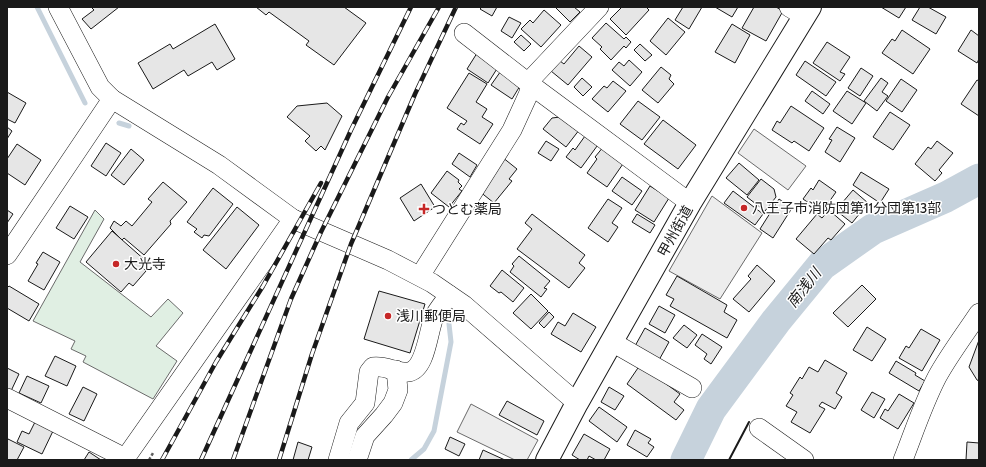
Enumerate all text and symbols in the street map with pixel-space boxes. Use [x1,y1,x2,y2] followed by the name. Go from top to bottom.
[752,199,941,217] place label: 八王子市消防団第11分団第13部
[432,200,502,218] place label: つとむ薬局
[654,202,696,260] street label: 甲州街道
[739,203,749,213] marker: 八王子市消防団第11分団第13部
[419,204,429,214] marker: つとむ薬局
[124,255,166,273] place label: 大光寺
[111,259,121,269] marker: 大光寺
[783,263,826,311] water label: 南浅川
[396,307,466,325] place label: 浅川郵便局
[383,311,393,321] marker: 浅川郵便局

